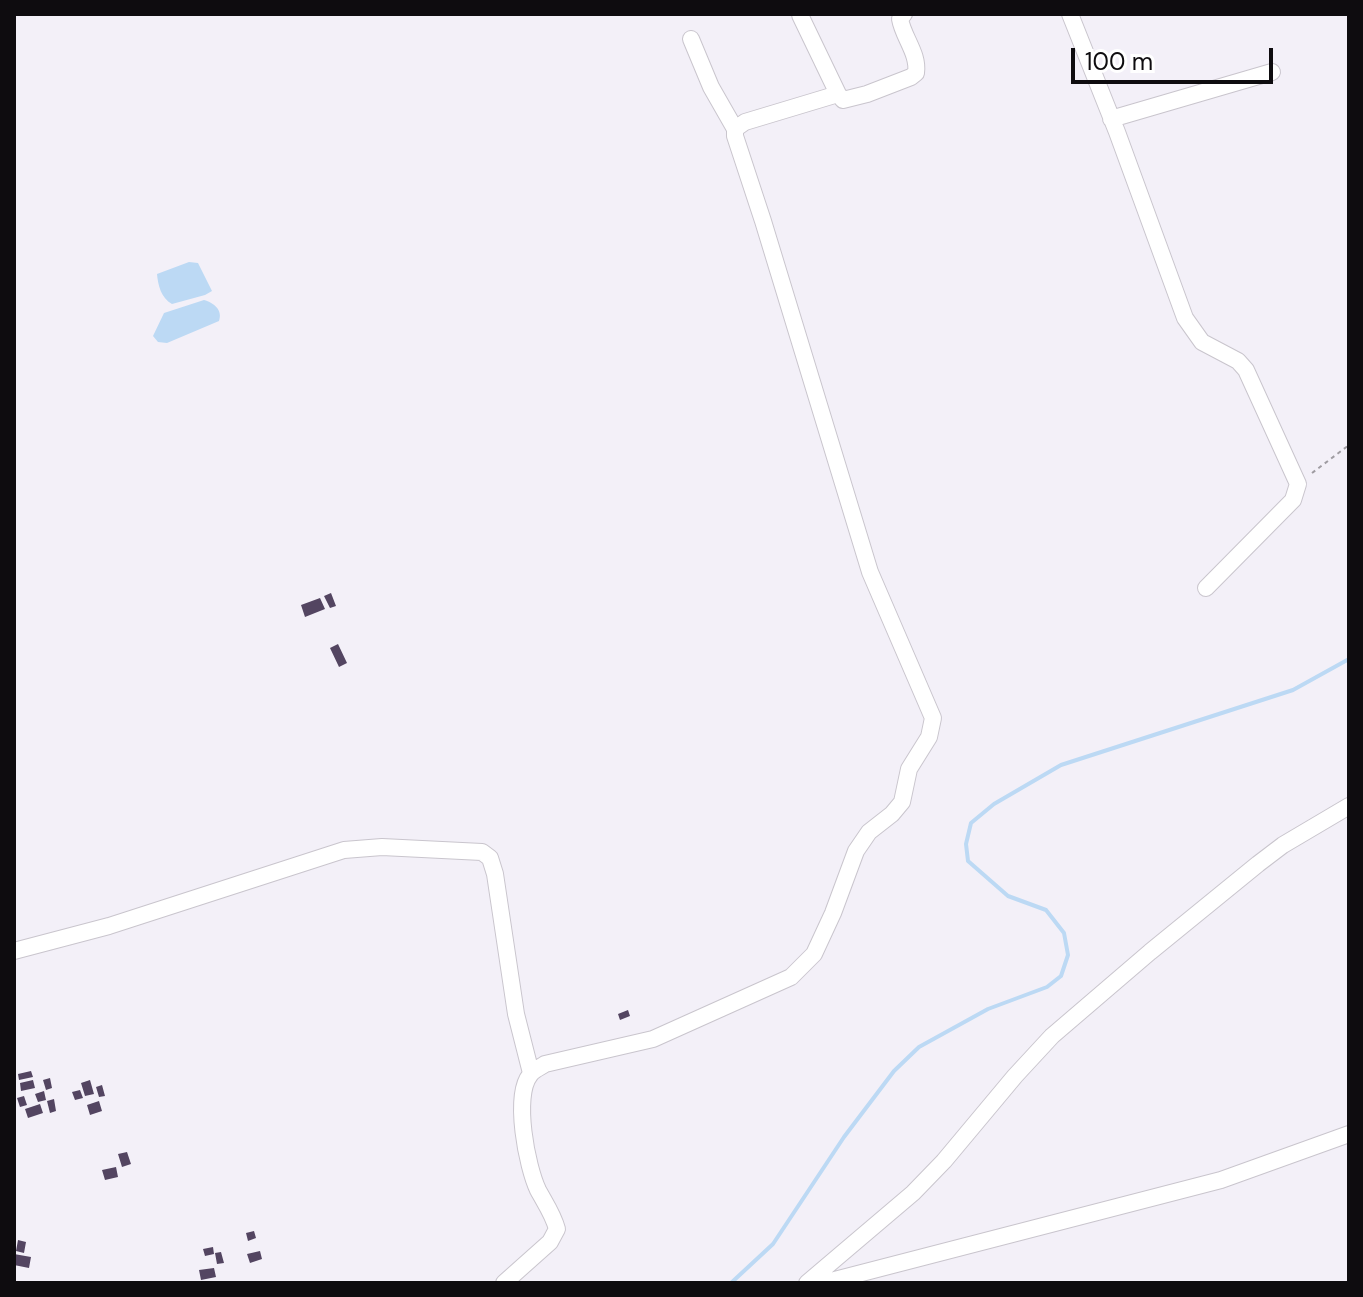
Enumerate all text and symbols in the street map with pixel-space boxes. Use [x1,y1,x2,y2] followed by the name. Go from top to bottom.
[1075,32,1277,82] scale bar
[1085,46,1153,77] text: 100 m

